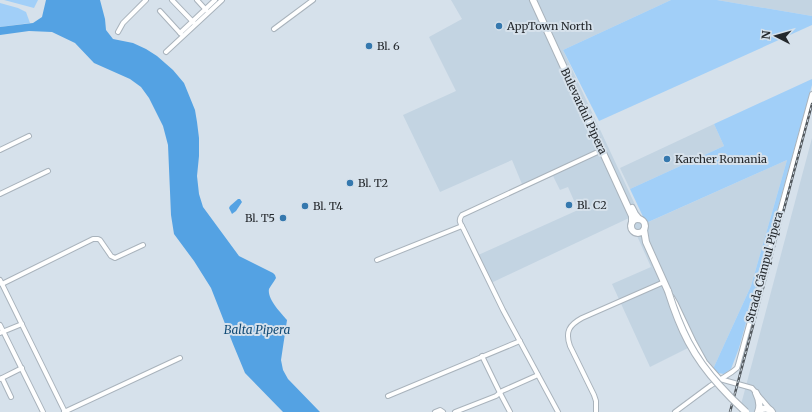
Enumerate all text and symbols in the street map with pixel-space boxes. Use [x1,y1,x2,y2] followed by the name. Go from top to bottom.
[756,16,796,56] north arrow
[506,19,593,33] place label: AppTown North
[494,21,504,31] marker: AppTown North
[759,30,774,40] text: N
[377,39,400,53] place label: Bl. 6
[364,41,374,51] marker: Bl. 6
[558,66,610,156] street label: Bulevardul Pipera
[675,152,767,166] place label: Karcher Romania
[662,154,672,164] marker: Karcher Romania
[358,176,388,190] place label: Bl. T2
[345,178,355,188] marker: Bl. T2
[577,198,607,212] place label: Bl. C2
[313,199,343,213] place label: Bl. T4
[564,200,574,210] marker: Bl. C2
[300,201,310,211] marker: Bl. T4
[742,210,786,324] street label: Strada Câmpul Pipera
[245,211,275,225] place label: Bl. T5
[278,213,288,223] marker: Bl. T5
[224,322,290,337] water label: Balta Pipera

